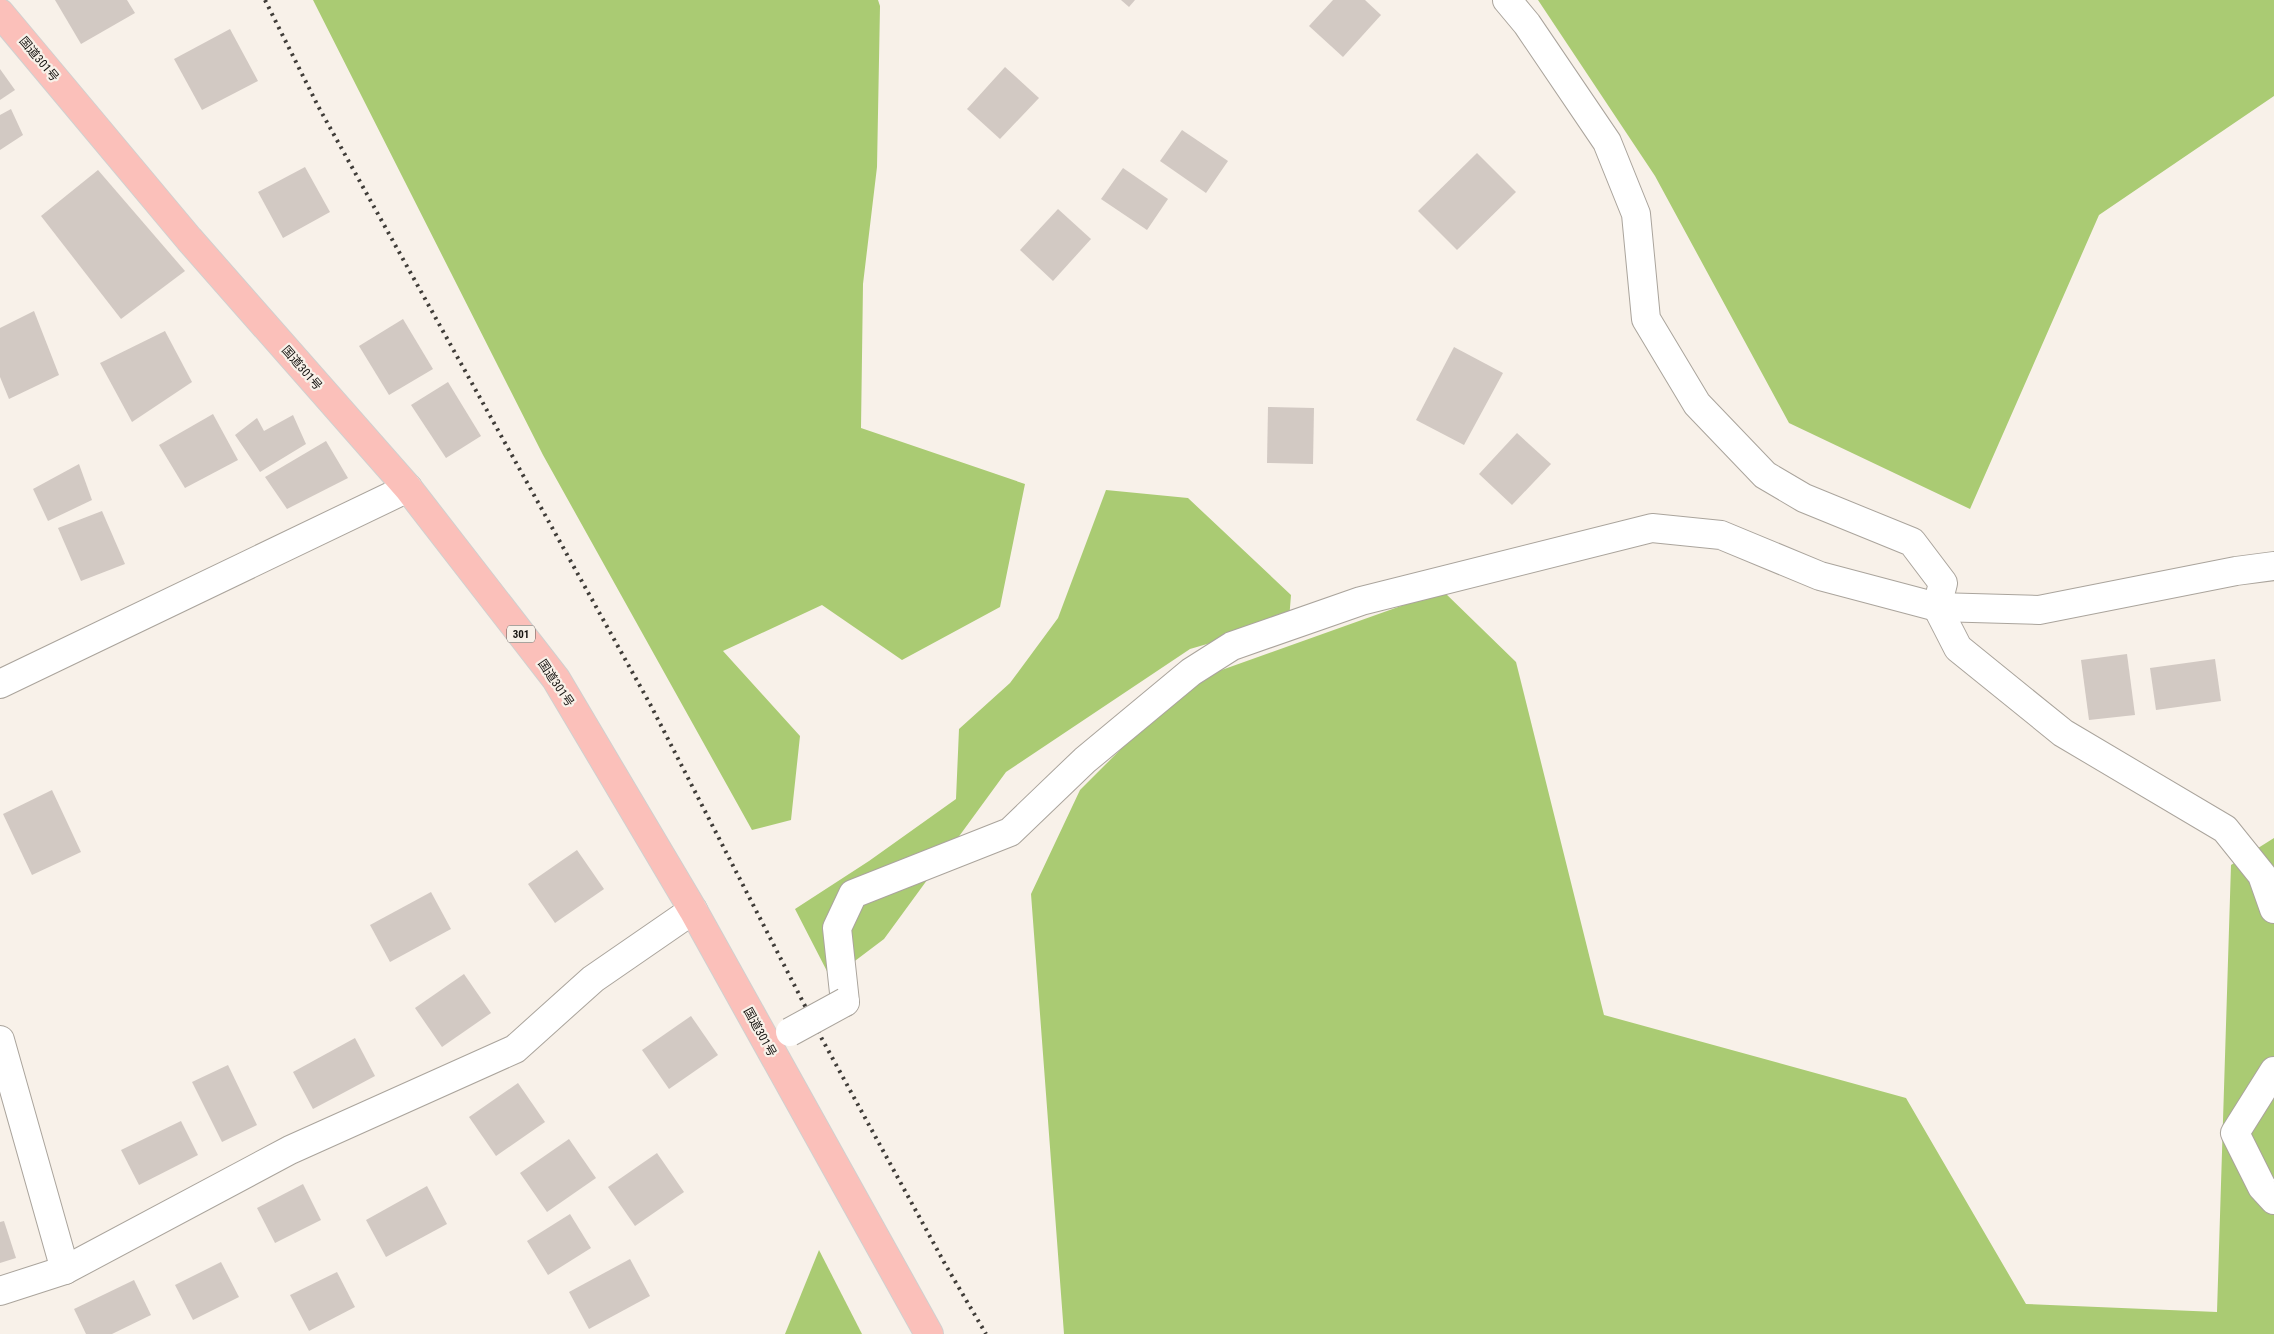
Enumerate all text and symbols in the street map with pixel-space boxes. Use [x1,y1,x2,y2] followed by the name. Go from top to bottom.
[16,34,62,84] street label: 国道301号
[279,343,325,393] street label: 国道301号
[507,626,535,642] road number: 301
[535,657,577,709] street label: 国道301号
[741,1005,779,1059] street label: 国道301号

